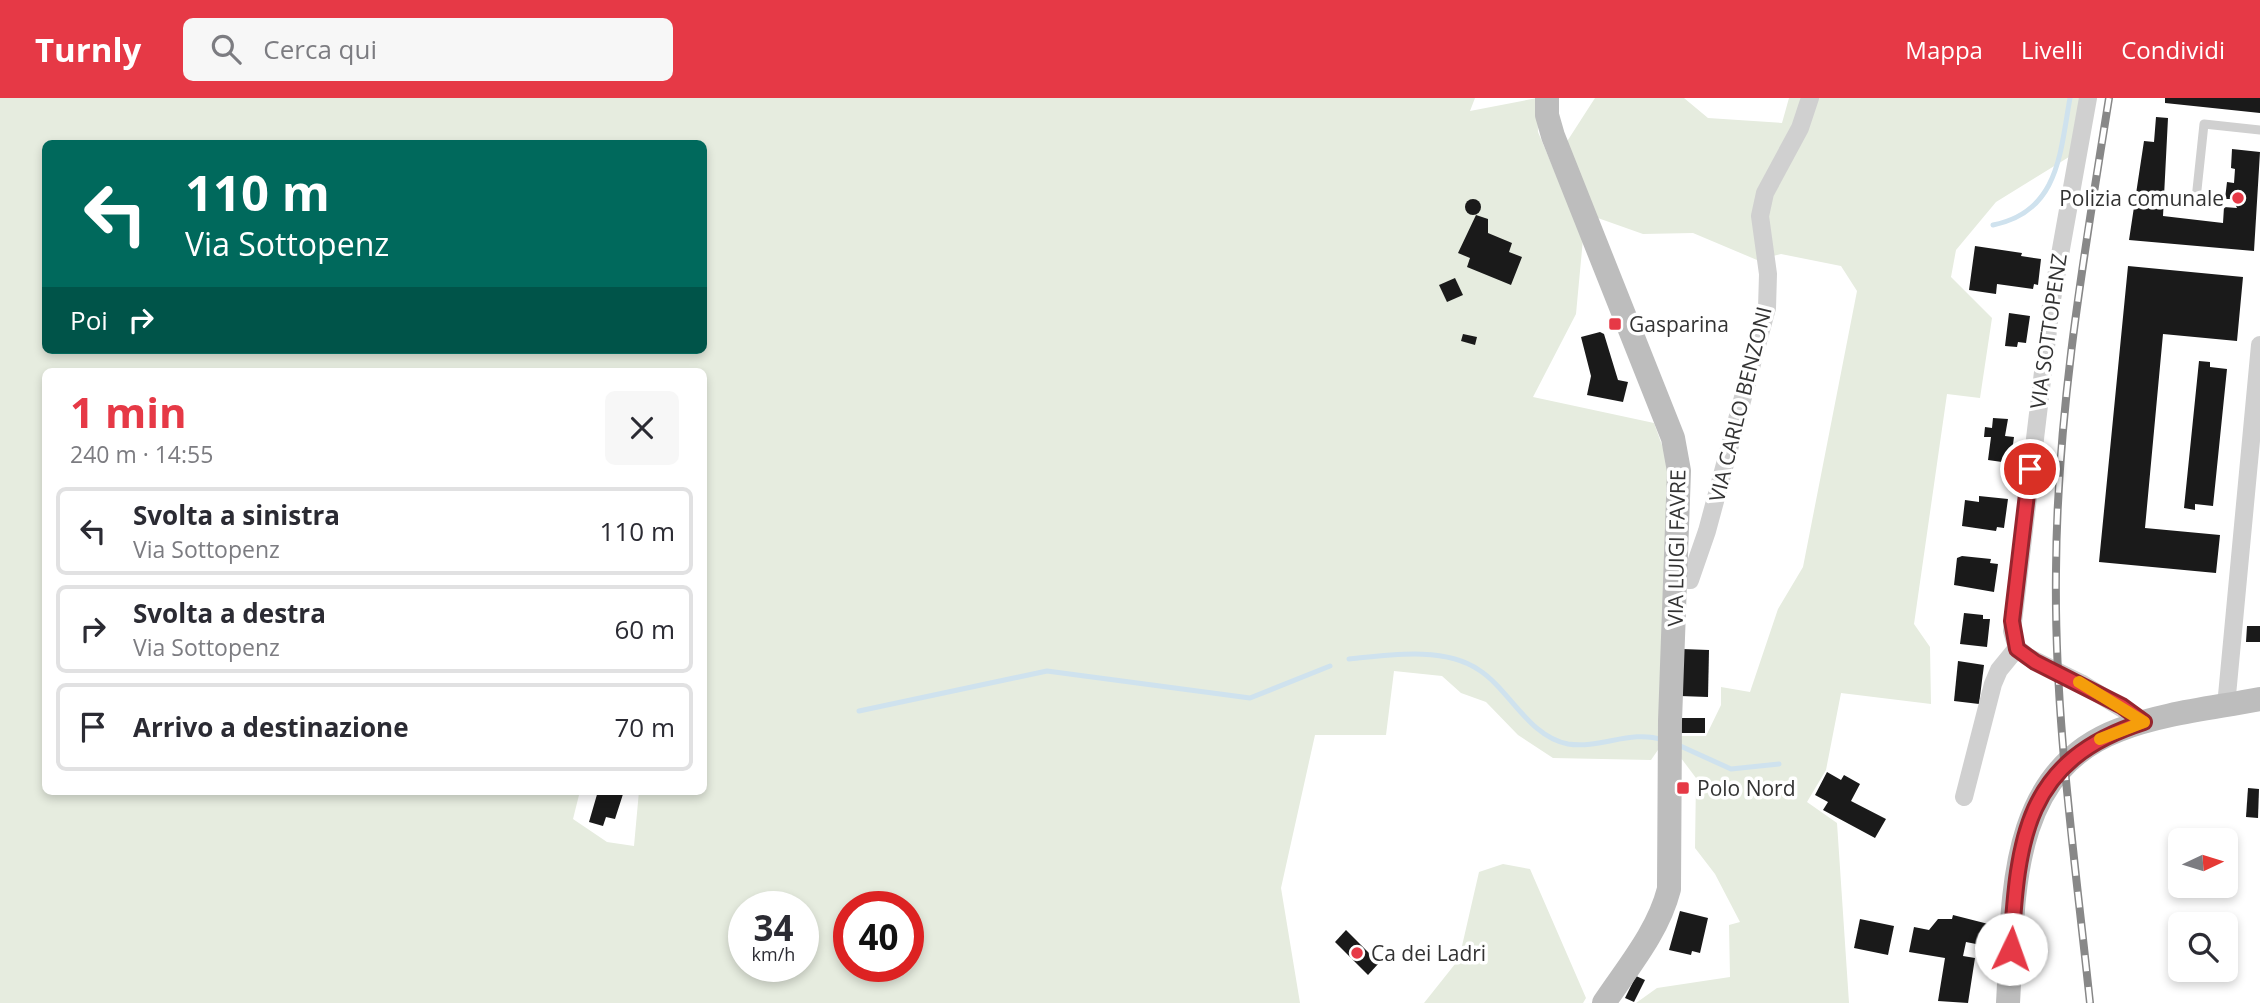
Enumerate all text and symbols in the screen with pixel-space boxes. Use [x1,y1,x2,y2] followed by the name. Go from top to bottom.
[183,18,673,81] search box
[35,27,141,72] text: Turnly
[207,30,245,68] icon: search
[263,31,377,67] text: Cerca qui
[1905,33,1983,66] text: Mappa
[2021,33,2083,66] text: Livelli
[2121,33,2225,66] text: Condividi
[185,159,330,225] text: 110 m
[70,168,161,259] icon: left
[2059,184,2224,212] place label: Polizia comunale
[2230,190,2246,206] marker: Polizia comunale
[185,222,389,265] text: Via Sottopenz
[2023,252,2073,410] street label: VIA SOTTOPENZ
[122,301,160,339] icon: right
[70,302,108,338] text: Poi
[1702,303,1778,505] street label: VIA CARLO BENZONI
[1629,310,1729,338] place label: Gasparina
[1607,316,1623,332] marker: Gasparina
[70,383,187,440] text: 1 min
[605,391,679,465] button: close
[70,438,213,470] text: 240 m · 14:55
[2000,439,2060,499] pin
[2011,450,2049,488] icon: arrive
[1661,469,1691,627] street label: VIA LUIGI FAVRE
[133,497,340,533] text: Svolta a sinistra
[74,512,112,550] icon: left
[600,513,675,549] text: 110 m
[133,533,280,565] text: Via Sottopenz
[133,595,326,631] text: Svolta a destra
[74,610,112,648] icon: right
[614,611,675,647] text: 60 m
[133,631,280,663] text: Via Sottopenz
[74,708,112,746] icon: arrive
[133,709,409,745] text: Arrivo a destinazione
[614,709,675,745] text: 70 m
[1697,774,1796,802] place label: Polo Nord
[1675,780,1691,796] marker: Polo Nord
[2168,828,2238,898] north arrow
[2168,828,2238,982] map controls
[833,891,924,982] speed limit sign: 40
[753,904,794,951] text: 34
[1974,912,2048,986] position arrow
[2168,912,2238,982] button: search
[1371,939,1486,967] place label: Ca dei Ladri
[752,942,795,966] text: km/h
[1349,945,1365,961] marker: Ca dei Ladri

